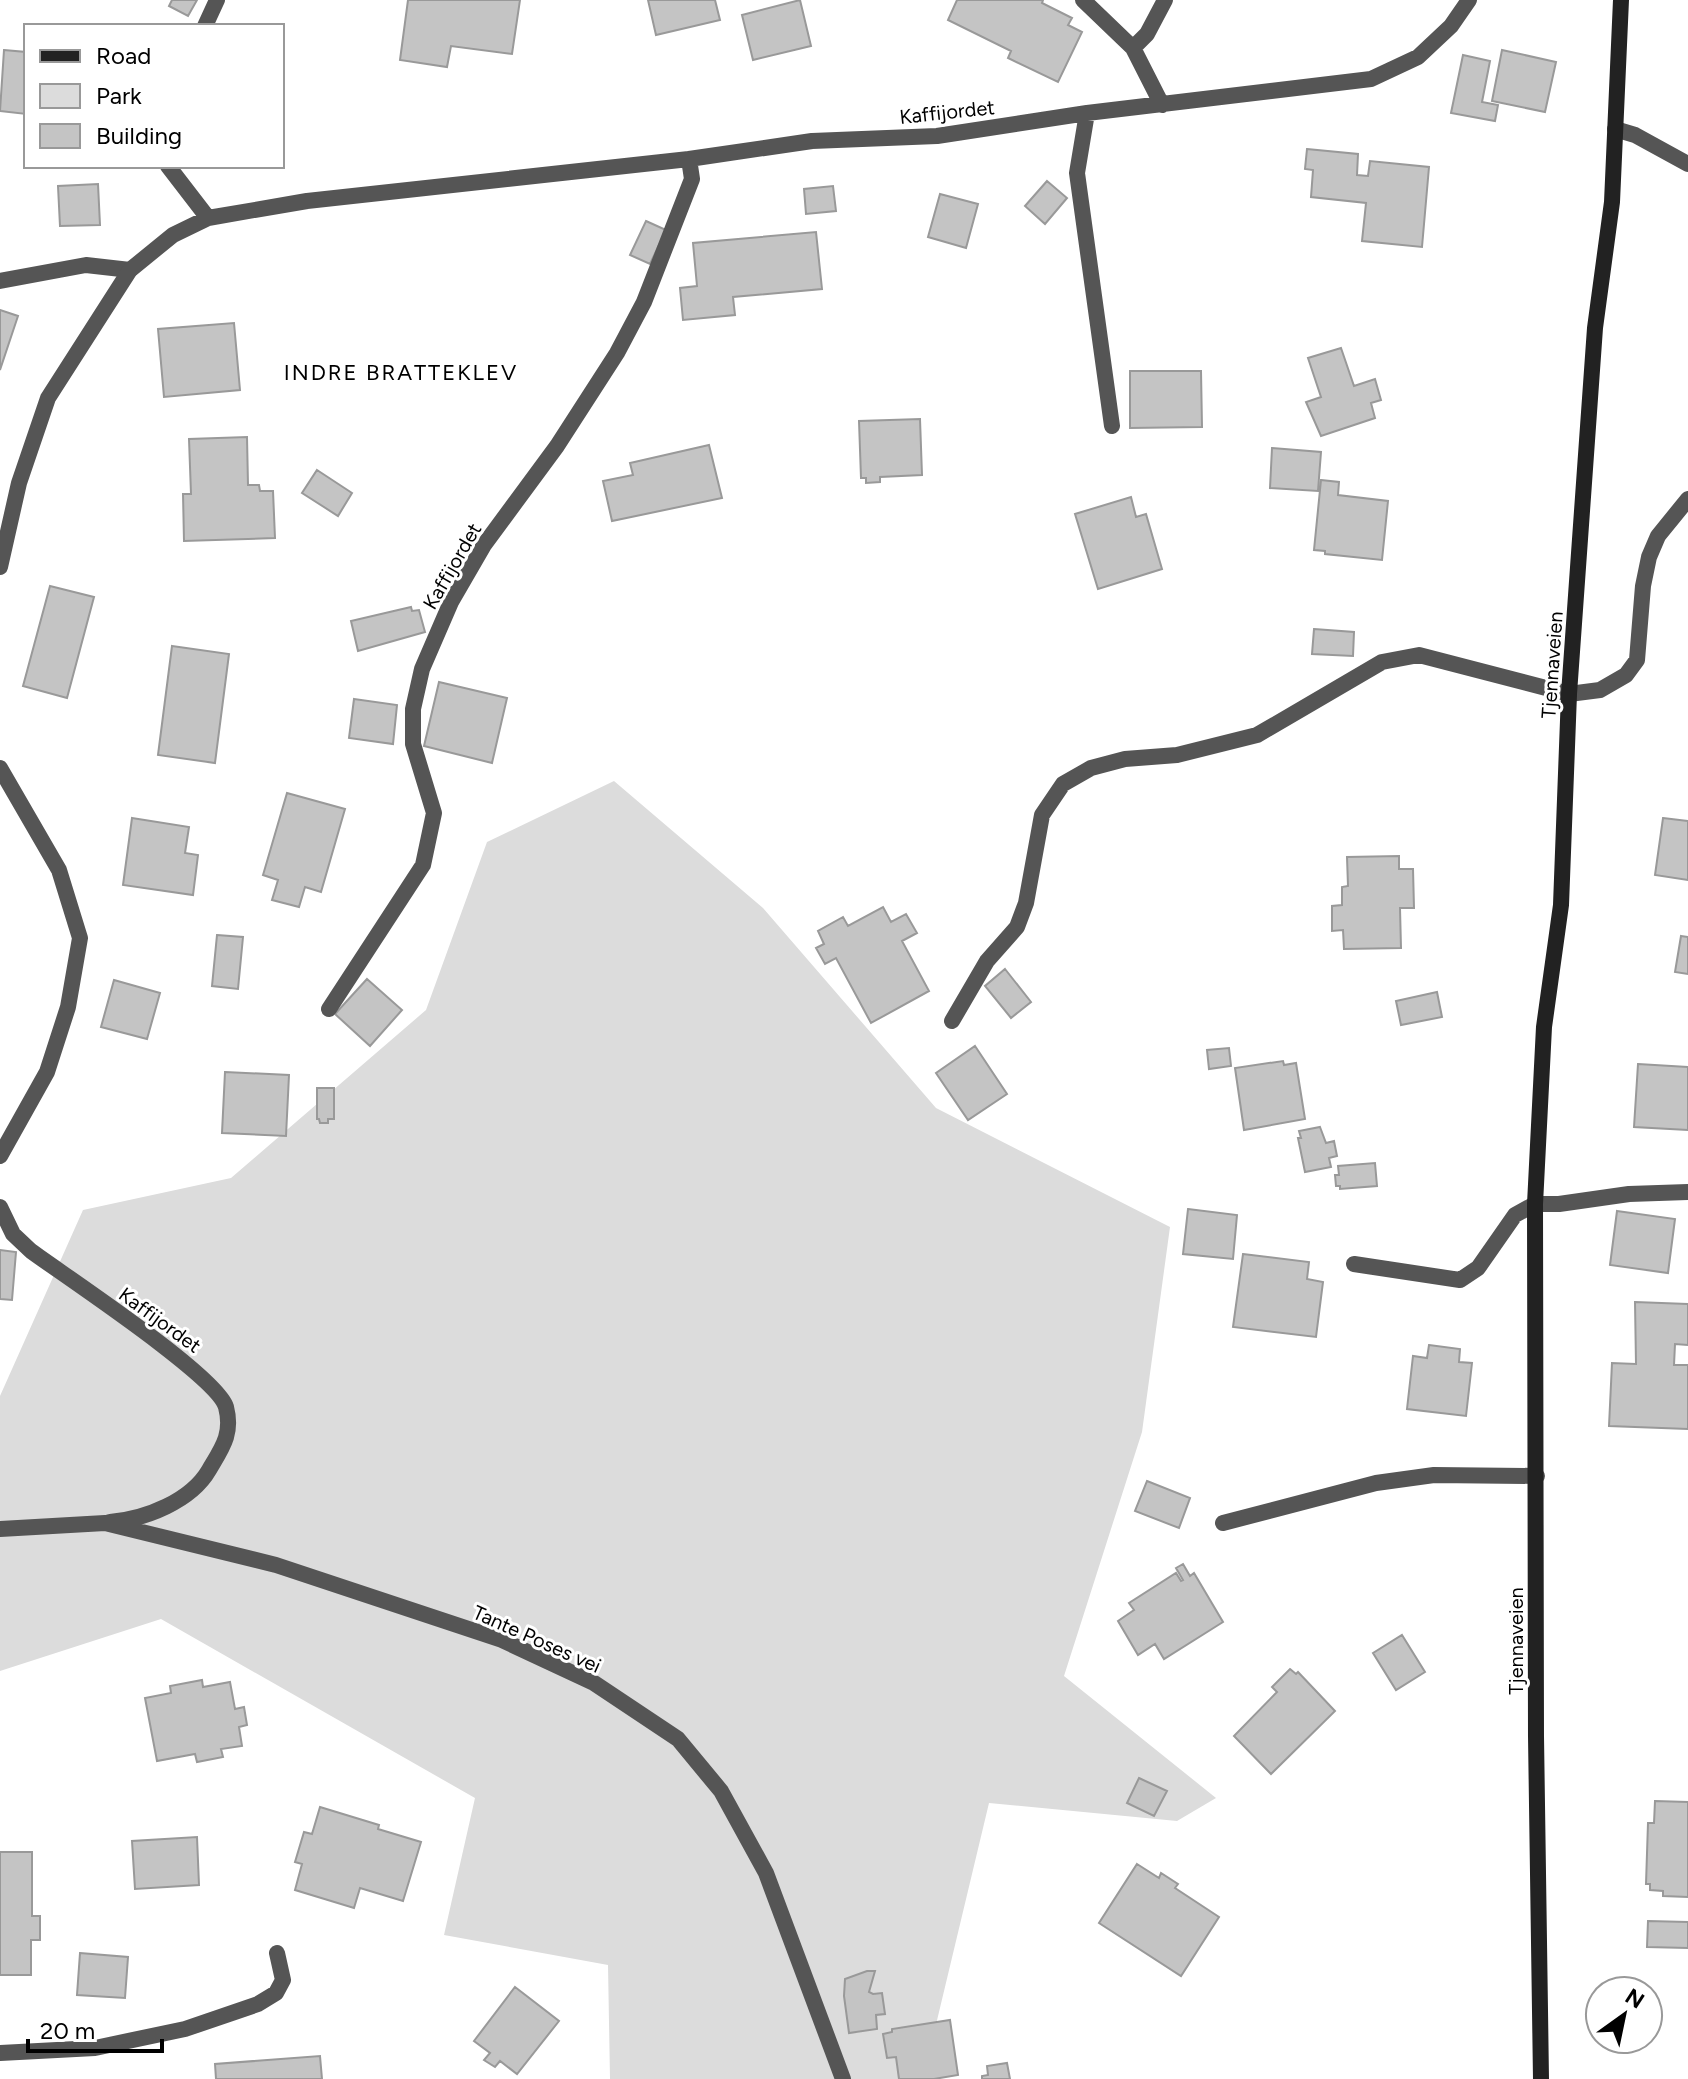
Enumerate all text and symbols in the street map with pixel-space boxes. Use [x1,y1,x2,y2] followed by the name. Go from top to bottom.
[24,24,284,168] legend
[96,41,151,70] text: Road
[96,81,142,110] text: Park
[898,95,996,129] street label: Kaffijordet
[96,121,182,150] text: Building
[284,359,518,386] district label: INDRE BRATTEKLEV
[418,519,486,613] street label: Kaffijordet
[1536,611,1568,719] street label: Tjennaveien
[114,1282,206,1358] street label: Kaffijordet
[1504,1587,1528,1695] street label: Tjennaveien
[469,1600,605,1678] street label: Tante Poses vei
[1584,1975,1664,2055] north arrow
[1620,1983,1649,2015] text: N
[28,2003,162,2053] scale bar
[40,2016,95,2045] text: 20 m

